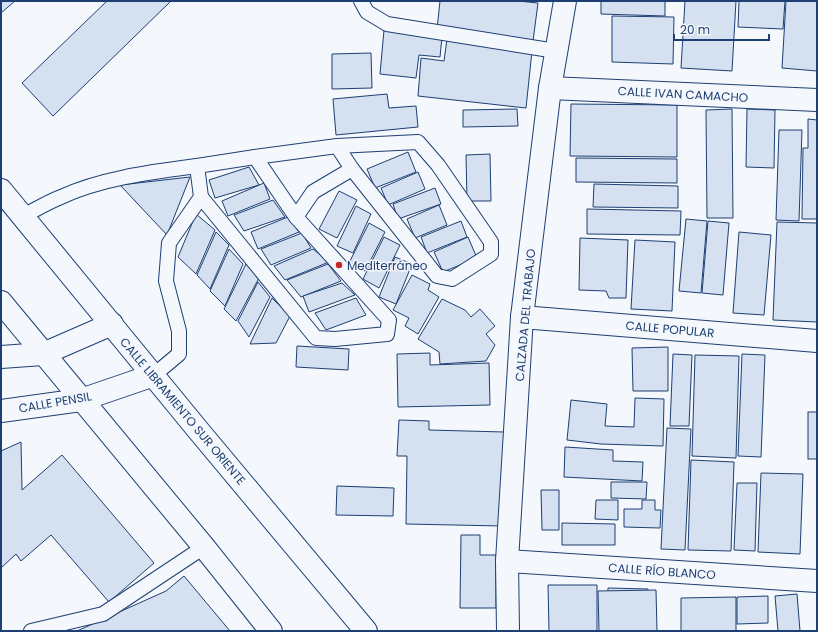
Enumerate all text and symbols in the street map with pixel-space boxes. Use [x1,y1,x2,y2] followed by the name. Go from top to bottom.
[674,16,769,42] scale bar
[680,21,710,38] text: 20 m
[617,82,749,106] street label: CALLE IVAN CAMACHO
[511,248,539,382] street label: CALZADA DEL TRABAJO
[347,257,428,274] place label: Mediterráneo
[334,260,344,270] marker: Mediterráneo
[625,317,715,341] street label: CALLE POPULAR
[116,334,250,488] street label: CALLE LIBRAMIENTO SUR ORIENTE
[17,387,93,417] street label: CALLE PENSIL
[608,559,716,583] street label: CALLE RÍO BLANCO

